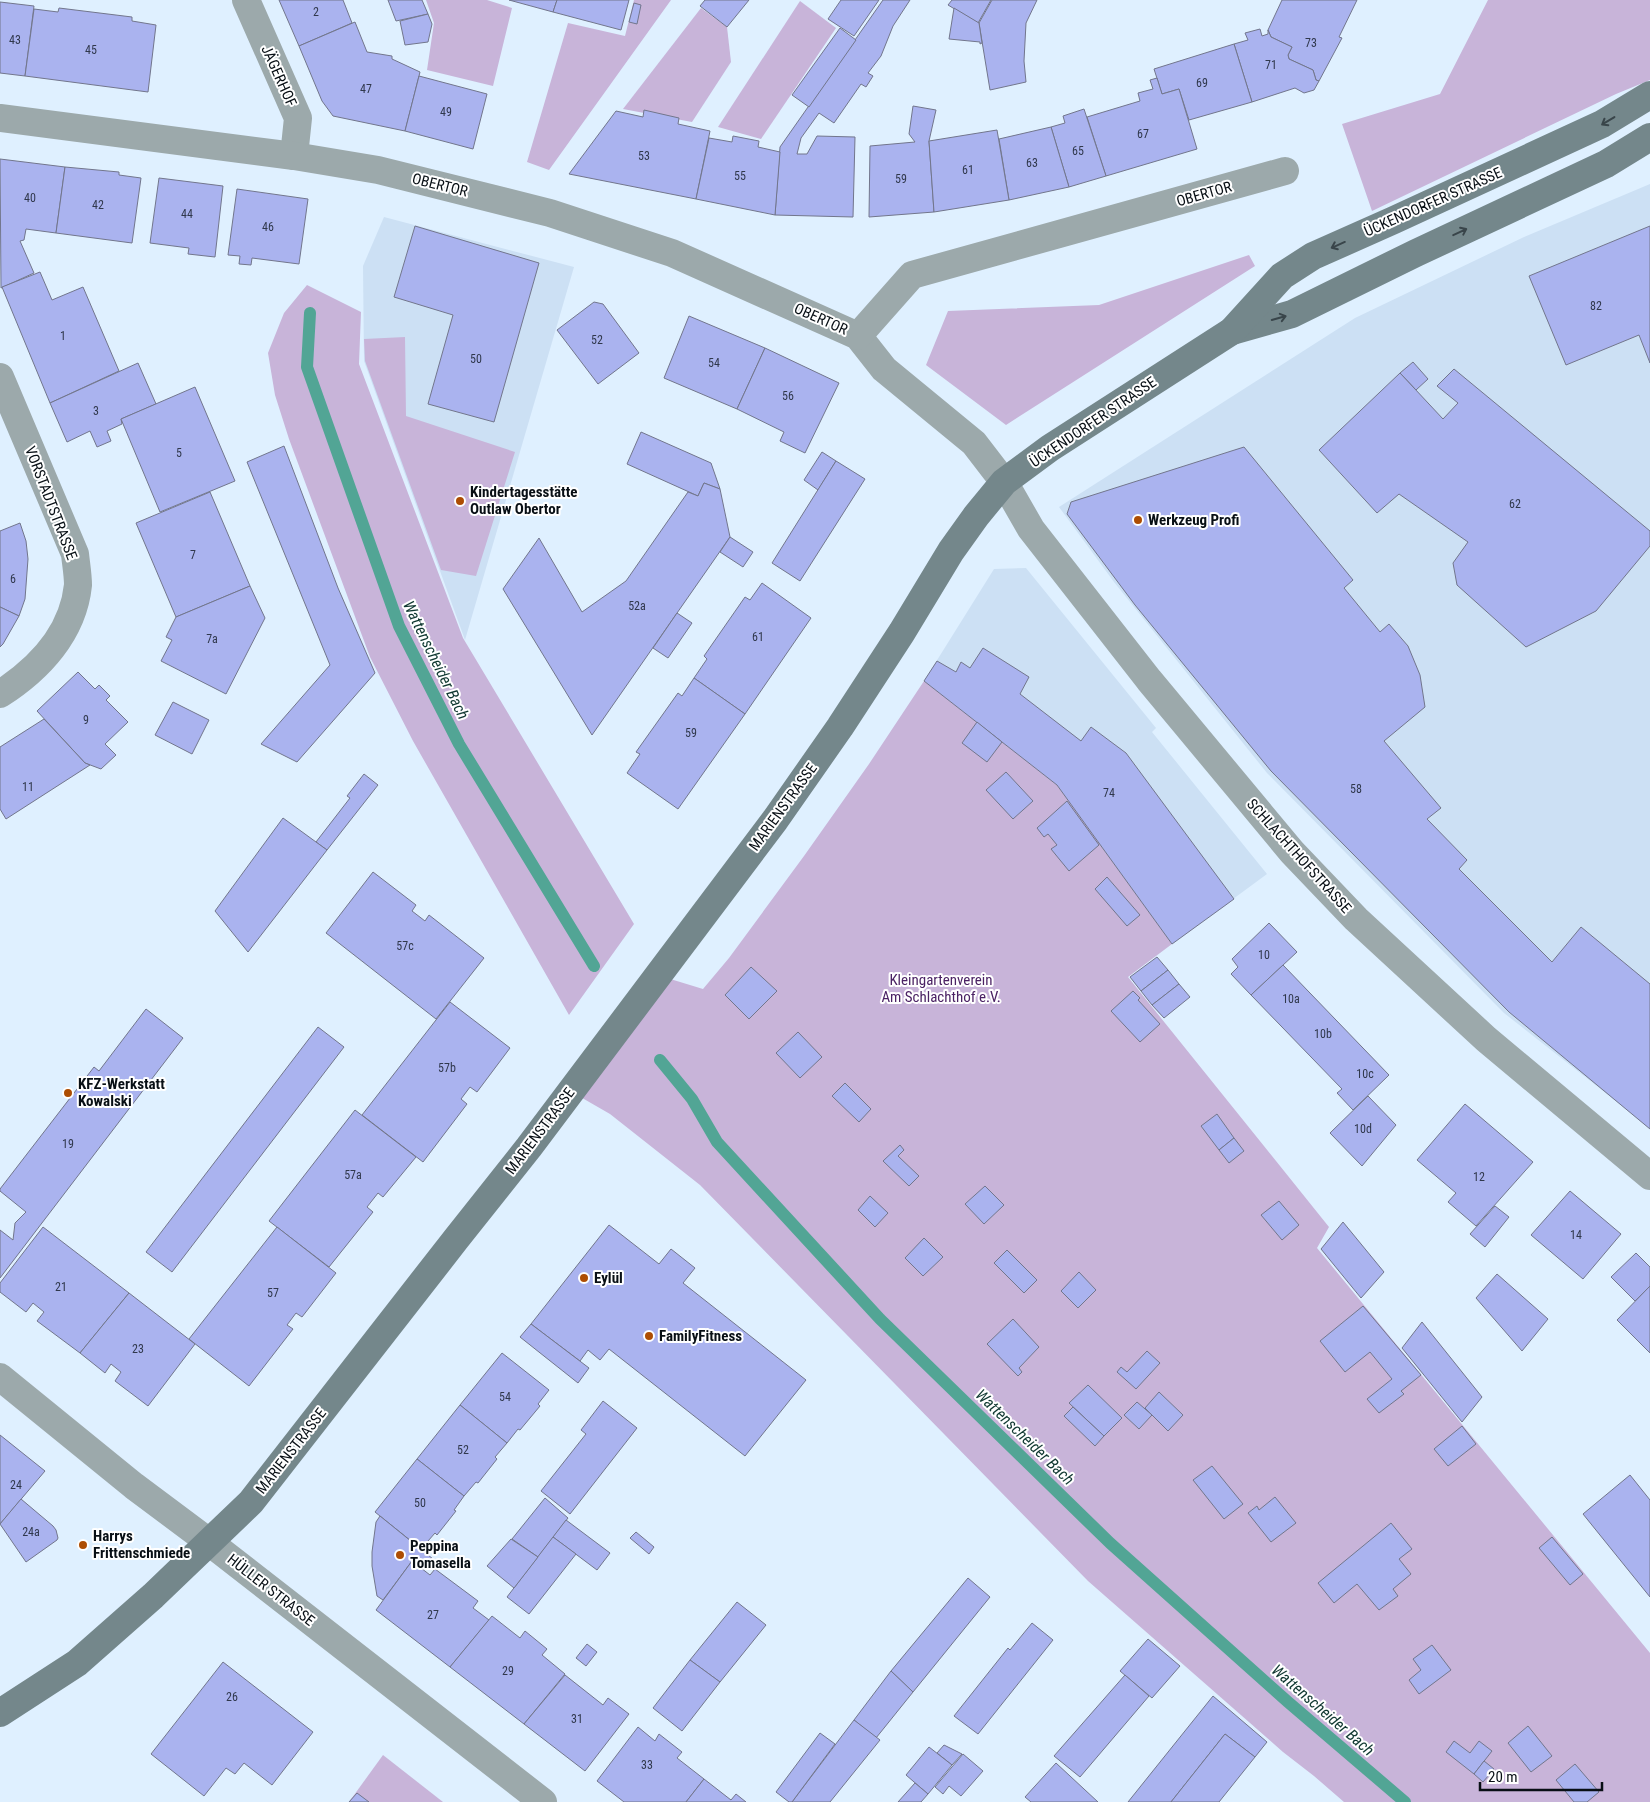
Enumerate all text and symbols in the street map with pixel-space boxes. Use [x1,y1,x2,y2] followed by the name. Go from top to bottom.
[313,5,319,19] house number: 2
[9,33,21,47] house number: 43
[1305,36,1317,50] house number: 73
[257,42,301,110] street label: JÄGERHOF
[85,43,97,57] house number: 45
[1265,58,1277,72] house number: 71
[1196,76,1208,90] house number: 69
[360,82,372,96] house number: 47
[440,105,452,119] house number: 49
[1602,116,1616,126] one-way arrow
[1137,127,1149,141] house number: 67
[1072,144,1084,158] house number: 65
[638,149,650,163] house number: 53
[1026,156,1038,170] house number: 63
[962,163,974,177] house number: 61
[1361,164,1505,240] street label: ÜCKENDORFER STRASSE
[410,169,470,201] street label: OBERTOR
[734,169,746,183] house number: 55
[895,172,907,186] house number: 59
[1174,178,1234,210] street label: OBERTOR
[24,191,36,205] house number: 40
[92,198,104,212] house number: 42
[181,207,193,221] house number: 44
[262,220,274,234] house number: 46
[1452,227,1467,236] one-way arrow
[1331,240,1346,250] one-way arrow
[791,299,851,339] street label: OBERTOR
[1590,299,1602,313] house number: 82
[1271,312,1287,322] one-way arrow
[60,329,66,343] house number: 1
[591,333,603,347] house number: 52
[470,352,482,366] house number: 50
[708,356,720,370] house number: 54
[1026,373,1160,471] street label: ÜCKENDORFER STRASSE
[782,389,794,403] house number: 56
[93,404,99,418] house number: 3
[21,444,81,562] street label: VORSTADTSTRASSE
[176,446,182,460] house number: 5
[470,483,577,518] place label: Kindertagesstätte Outlaw Obertor
[454,495,466,507] marker: Kindertagesstätte Outlaw Obertor
[1509,497,1521,511] house number: 62
[1148,511,1239,529] place label: Werkzeug Profi
[1132,514,1144,526] marker: Werkzeug Profi
[190,548,196,562] house number: 7
[10,572,16,586] house number: 6
[399,598,473,722] water label: Wattenscheider Bach
[628,599,646,613] house number: 52a
[752,630,764,644] house number: 61
[206,632,218,646] house number: 7a
[83,713,89,727] house number: 9
[685,726,697,740] house number: 59
[745,760,821,854] street label: MARIENSTRASSE
[22,780,34,794] house number: 11
[1350,782,1362,796] house number: 58
[1103,786,1115,800] house number: 74
[1243,795,1355,917] street label: SCHLACHTHOFSTRASSE
[396,939,414,953] house number: 57c
[1258,948,1270,962] house number: 10
[881,971,1001,1006] park label: Kleingartenverein Am Schlachthof e.V.
[1282,992,1300,1006] house number: 10a
[1314,1027,1332,1041] house number: 10b
[438,1061,456,1075] house number: 57b
[1356,1067,1374,1081] house number: 10c
[78,1075,165,1110] place label: KFZ-Werkstatt Kowalski
[502,1084,578,1178] street label: MARIENSTRASSE
[62,1087,74,1099] marker: KFZ-Werkstatt Kowalski
[1354,1122,1372,1136] house number: 10d
[62,1137,74,1151] house number: 19
[344,1168,362,1182] house number: 57a
[1473,1170,1485,1184] house number: 12
[1570,1228,1582,1242] house number: 14
[594,1269,623,1287] place label: Eylül
[578,1272,590,1284] marker: Eylül
[55,1280,67,1294] house number: 21
[267,1286,279,1300] house number: 57
[659,1327,742,1345] place label: FamilyFitness
[643,1330,655,1342] marker: FamilyFitness
[132,1342,144,1356] house number: 23
[972,1385,1078,1489] water label: Wattenscheider Bach
[499,1390,511,1404] house number: 54
[252,1405,330,1497] street label: MARIENSTRASSE
[457,1443,469,1457] house number: 52
[10,1478,22,1492] house number: 24
[414,1496,426,1510] house number: 50
[22,1525,40,1539] house number: 24a
[93,1527,190,1562] place label: Harrys Frittenschmiede
[410,1537,471,1572] place label: Peppina Tomasella
[77,1539,89,1551] marker: Harrys Frittenschmiede
[394,1549,406,1561] marker: Peppina Tomasella
[224,1550,318,1630] street label: HÜLLER STRASSE
[427,1608,439,1622] house number: 27
[1268,1660,1378,1760] water label: Wattenscheider Bach
[502,1664,514,1678] house number: 29
[226,1690,238,1704] house number: 26
[571,1712,583,1726] house number: 31
[641,1758,653,1772] house number: 33
[1480,1760,1602,1792] scale bar
[1488,1768,1518,1786] text: 20 m

